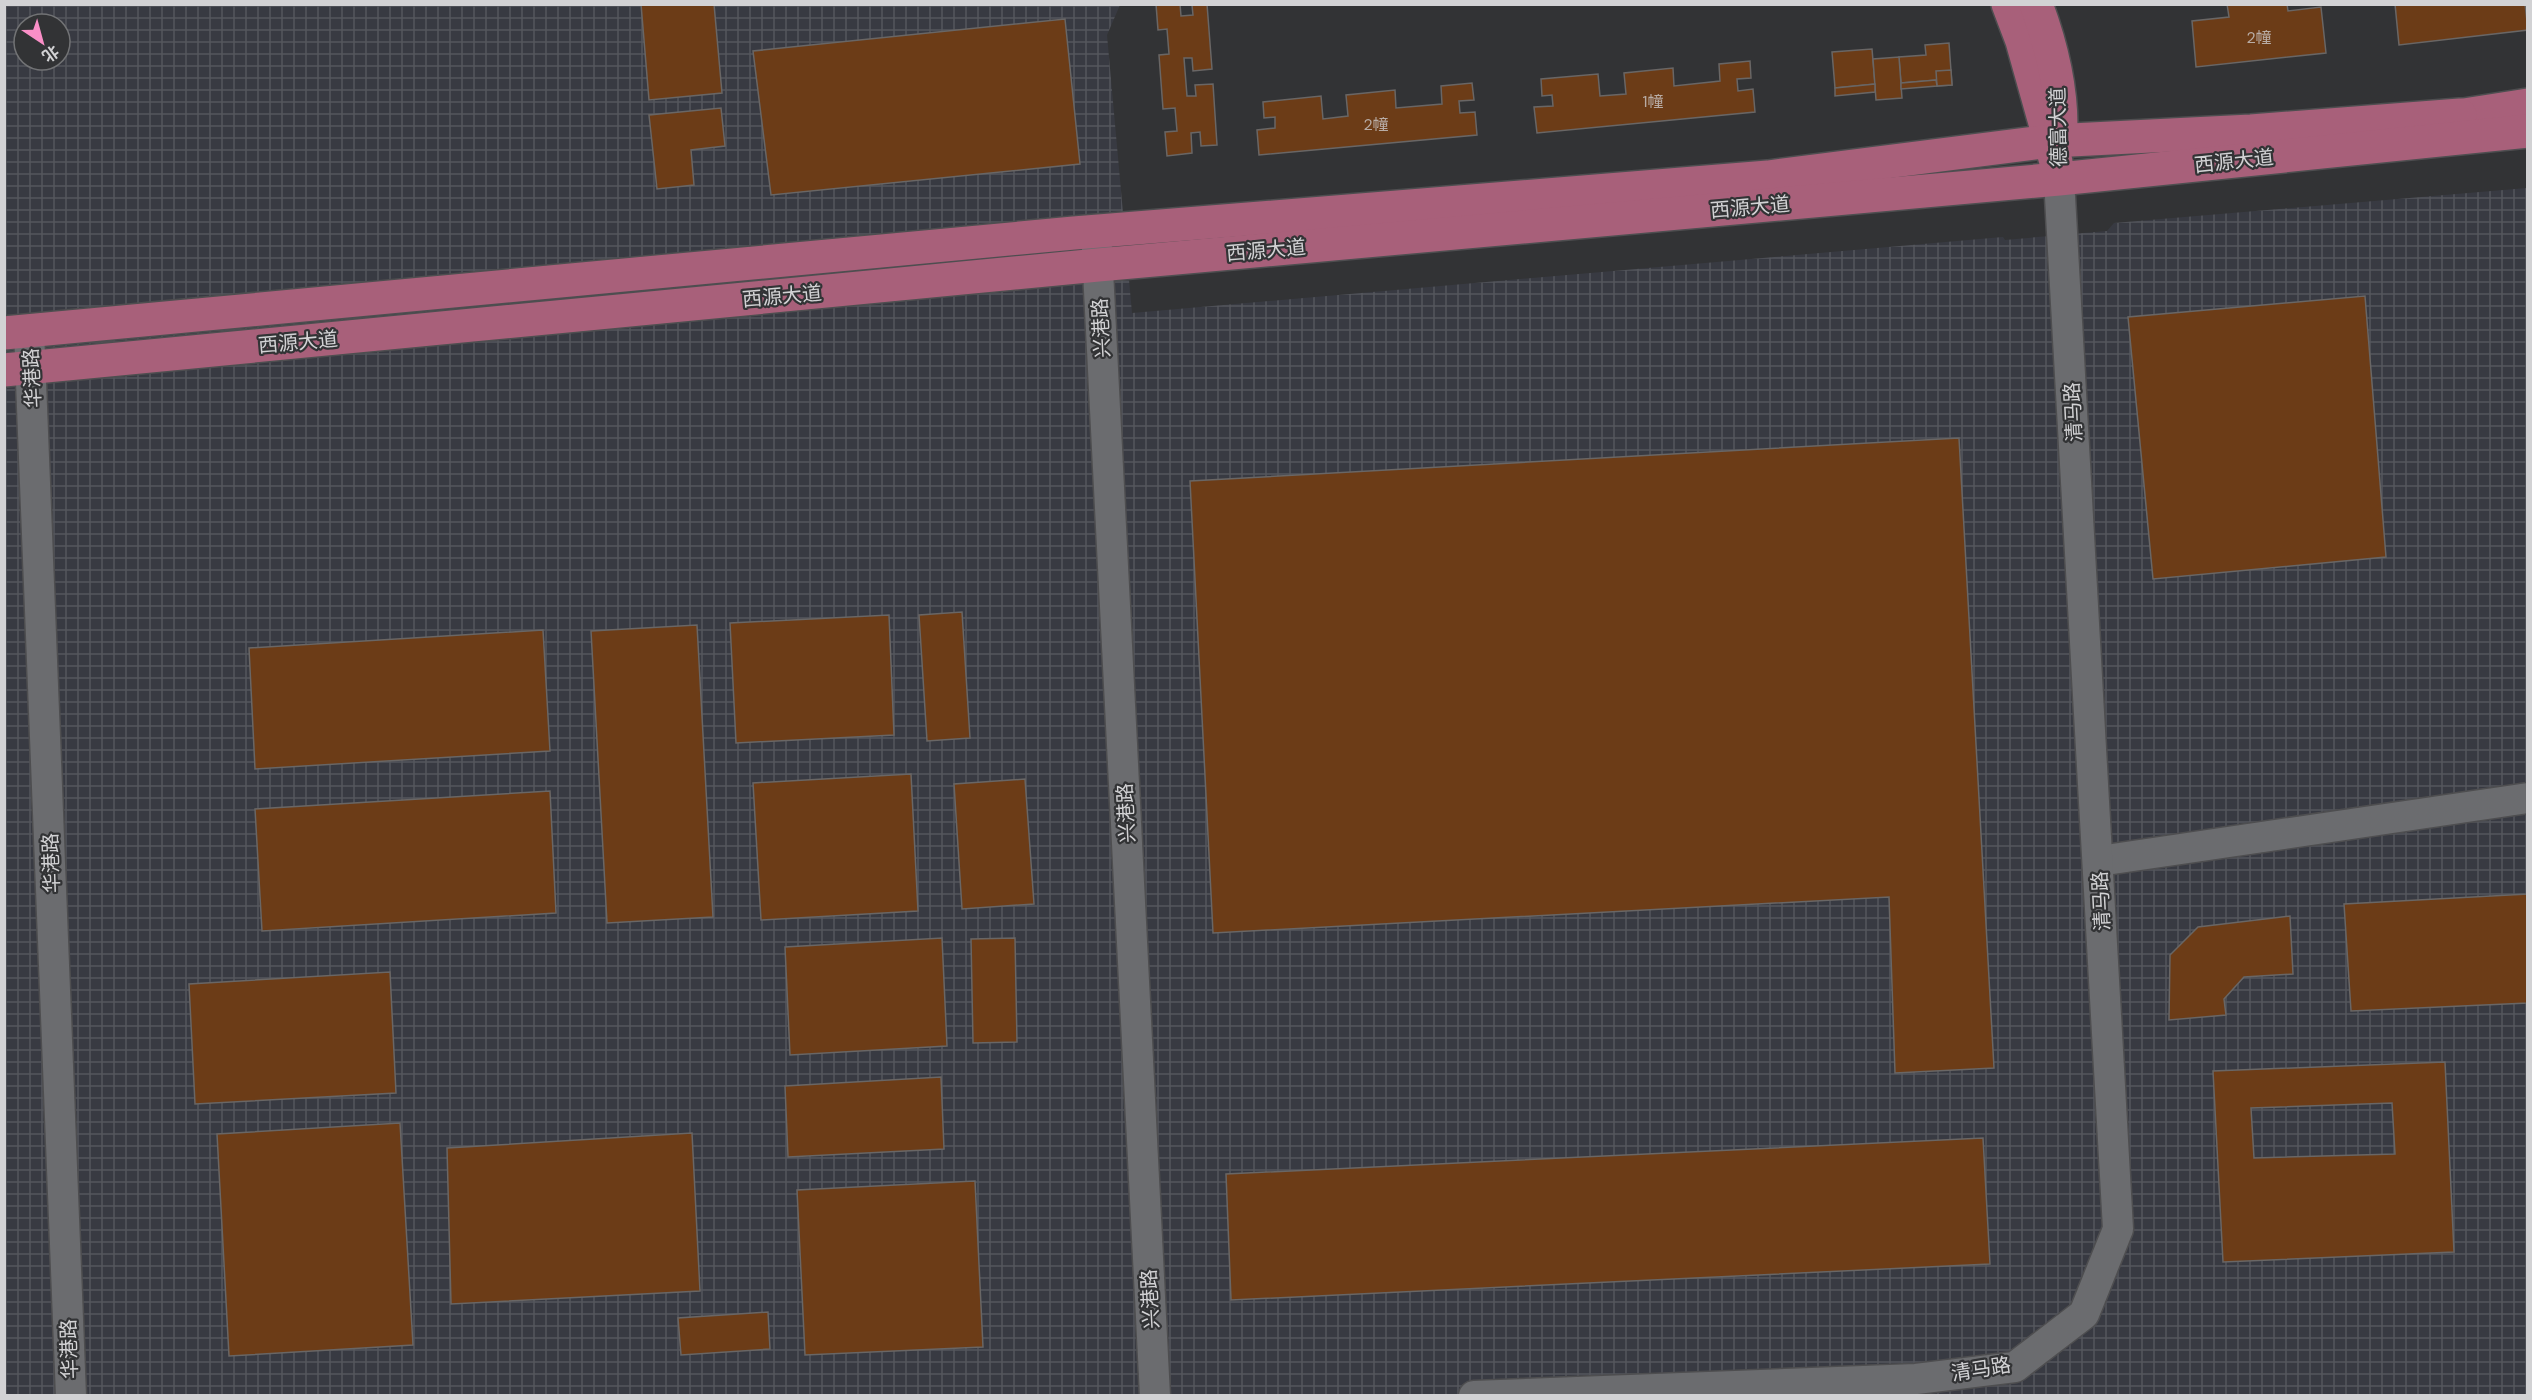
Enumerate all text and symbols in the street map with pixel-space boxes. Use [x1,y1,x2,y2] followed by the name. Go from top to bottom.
[12,12,72,72] north arrow
[2246,27,2272,48] house number: 2幢
[38,41,63,67] text: 北
[2044,87,2072,167] street label: 德富大道
[1643,91,1664,112] house number: 1幢
[1363,114,1389,135] house number: 2幢
[2193,144,2275,178] street label: 西源大道
[1709,191,1791,223] street label: 西源大道
[1225,234,1307,266] street label: 西源大道
[741,280,823,312] street label: 西源大道
[1086,297,1116,359] street label: 兴港路
[257,326,339,358] street label: 西源大道
[17,347,47,409] street label: 华港路
[2058,381,2088,443] street label: 清马路
[1111,782,1141,844] street label: 兴港路
[37,833,65,893] street label: 华港路
[2086,870,2116,932] street label: 清马路
[1135,1268,1165,1330] street label: 兴港路
[55,1319,83,1379] street label: 华港路
[1949,1351,2013,1387] street label: 清马路

